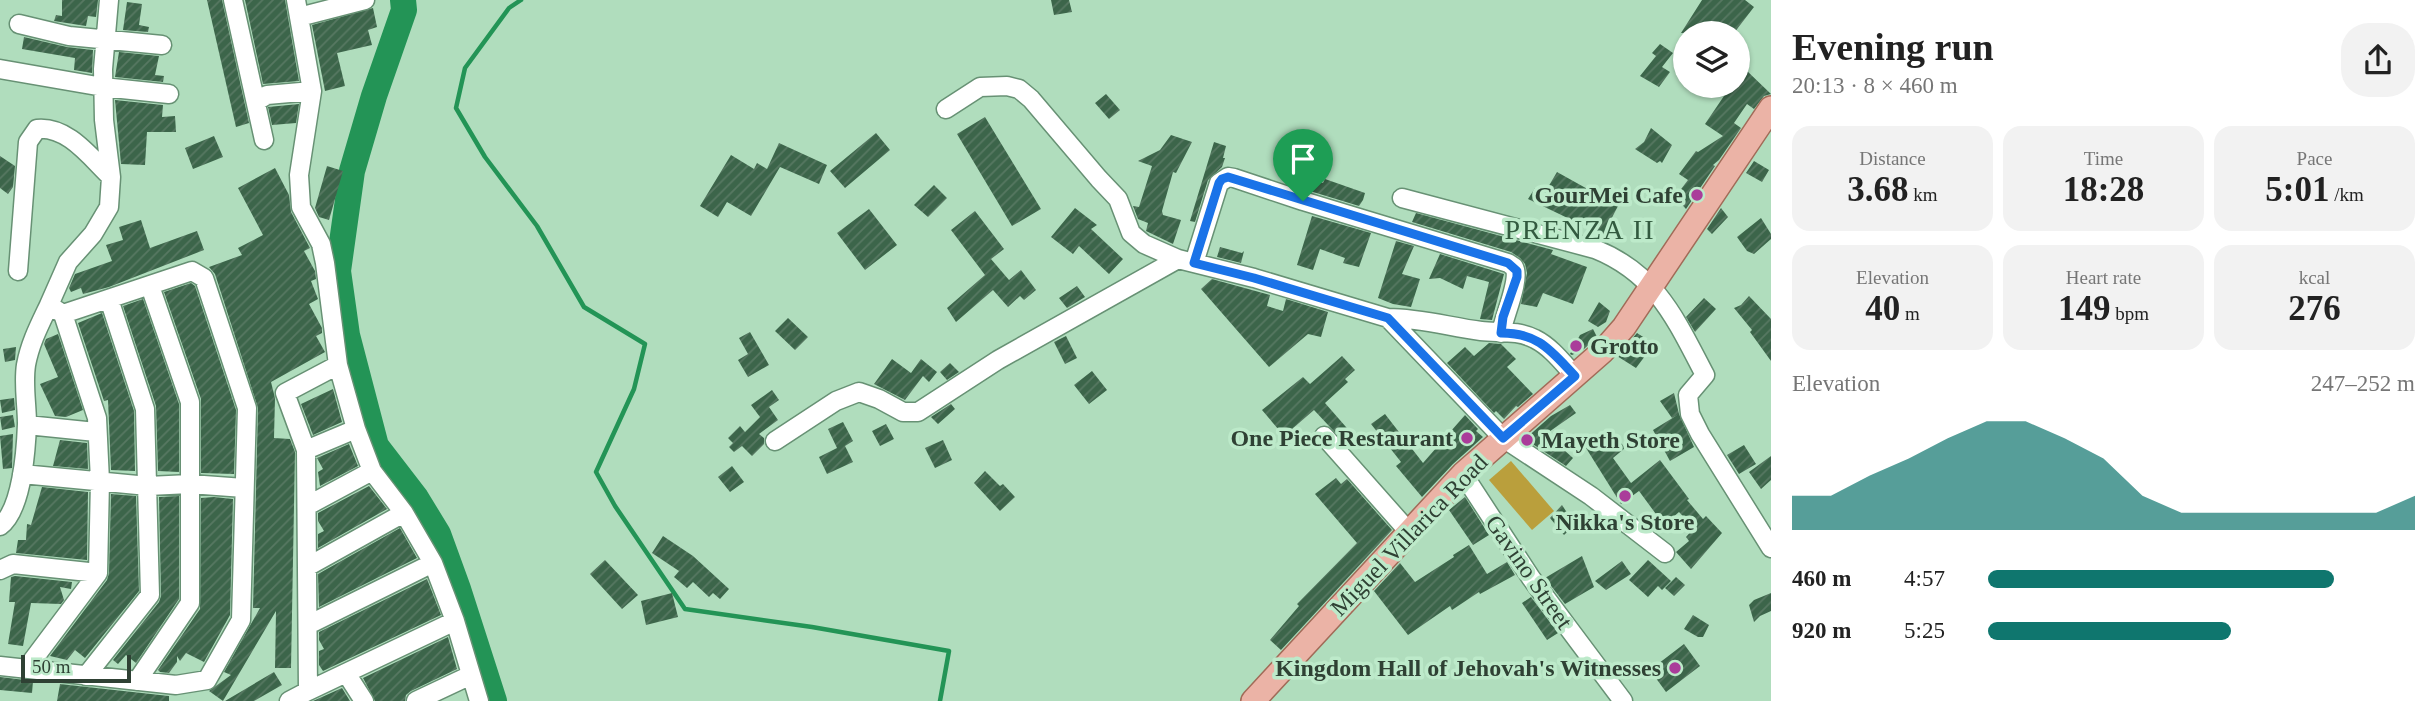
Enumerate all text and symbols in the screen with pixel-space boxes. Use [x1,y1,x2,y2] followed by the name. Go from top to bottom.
[1673,21,1750,98] map controls
[1673,21,1750,98] button: layers
[2341,23,2415,97] button: share
[1792,26,1994,68] text: Evening run
[1792,73,1958,98] text: 20:13 · 8 × 460 m
[1273,129,1333,201] pin
[1284,140,1322,178] icon: arrive
[1859,148,1926,169] text: Distance
[2084,148,2123,169] text: Time
[2297,148,2332,169] text: Pace
[1847,170,1909,209] text: 3.68
[2063,170,2144,209] text: 18:28
[2265,170,2329,209] text: 5:01
[1534,182,1683,208] place label: GourMei Cafe
[1909,184,1938,205] text: km
[2329,184,2364,205] text: /km
[1689,187,1705,203] marker: GourMei Cafe
[1505,214,1656,245] district label: PRENZA II
[1856,267,1929,288] text: Elevation
[2066,267,2141,288] text: Heart rate
[2299,267,2330,288] text: kcal
[1865,289,1900,328] text: 40
[2058,289,2110,328] text: 149
[2288,289,2341,328] text: 276
[1900,303,1920,324] text: m
[2110,303,2149,324] text: bpm
[1590,333,1659,359] place label: Grotto
[1568,338,1584,354] marker: Grotto
[1792,371,1880,396] text: Elevation
[2311,371,2415,396] text: 247–252 m
[1230,425,1453,451] place label: One Piece Restaurant
[1541,427,1680,453] place label: Mayeth Store
[1459,430,1475,446] marker: One Piece Restaurant
[1519,432,1535,448] marker: Mayeth Store
[1325,449,1493,621] street label: Miguel Villarica Road
[1617,488,1633,504] marker: Nikka's Store
[1556,509,1695,535] place label: Nikka's Store
[1480,510,1578,634] street label: Gavino Street
[1792,566,1851,591] text: 460 m
[1904,566,1945,591] text: 4:57
[1792,618,1851,643] text: 920 m
[1904,618,1945,643] text: 5:25
[21,652,131,684] scale bar
[1275,655,1661,681] place label: Kingdom Hall of Jehovah's Witnesses
[32,656,71,677] text: 50 m
[1667,660,1683,676] marker: Kingdom Hall of Jehovah's Witnesses

